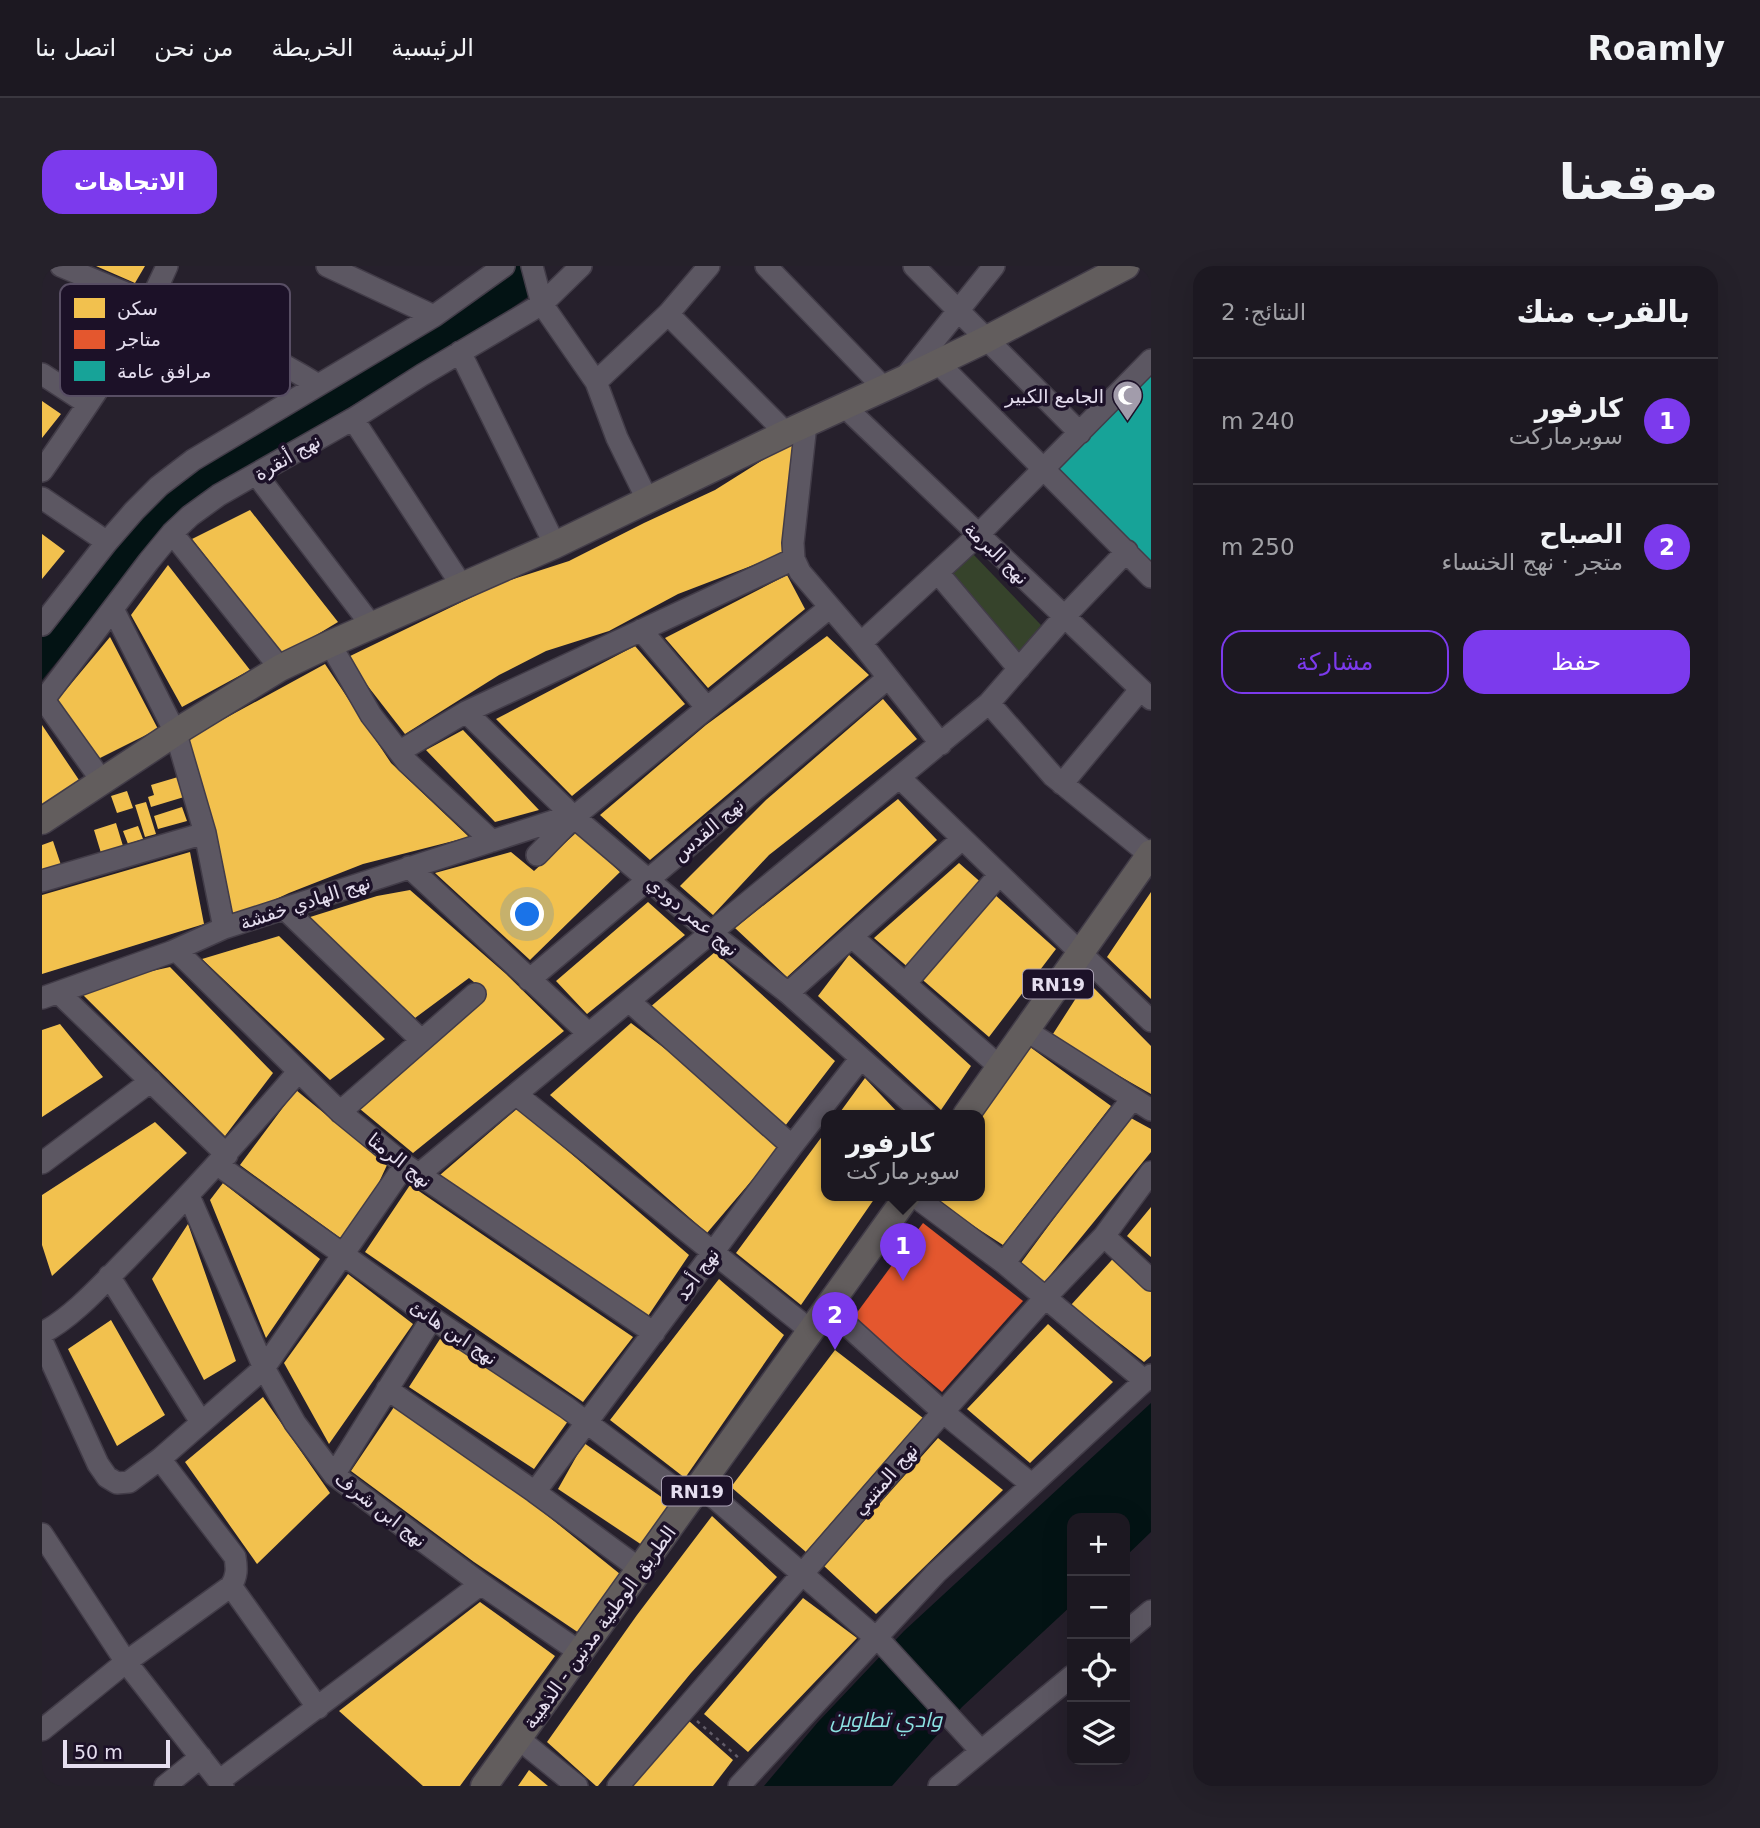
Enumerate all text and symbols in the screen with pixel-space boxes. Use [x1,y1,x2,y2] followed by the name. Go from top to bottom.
[1587,29,1725,68] text: Roamly
[35,34,116,62] text: اتصل بنا
[154,34,233,62] text: من نحن
[271,34,353,62] text: الخريطة
[391,34,474,62] text: الرئيسية
[42,150,217,214] button: الاتجاهات
[1559,154,1718,211] text: موقعنا
[60,284,290,396] legend
[1517,294,1690,329] text: بالقرب منك
[117,297,158,320] text: سكن
[1221,299,1306,325] text: النتائج: 2
[116,328,161,351] text: متاجر
[117,360,211,383] text: مرافق عامة
[1110,379,1144,423] mosque icon: الجامع الكبير
[1004,385,1104,408] place label: الجامع الكبير
[1535,393,1623,423] text: كارفور
[1221,408,1295,434] text: 240 m
[1659,408,1675,434] text: 1
[1509,423,1623,449] text: سوبرماركت
[249,428,325,486] street label: نهج أنقرة
[960,517,1033,589] street label: نهج البرمة
[1540,519,1623,549] text: الصباح
[1221,534,1295,560] text: 250 m
[1659,534,1675,560] text: 2
[1442,549,1623,575] text: متجر · نهج الخنساء
[1221,630,1449,694] button: مشاركة
[1463,630,1690,694] button: حفظ
[668,793,749,866] street label: نهج القدس
[237,871,373,934] street label: نهج الهادي خفشة
[642,872,743,961] street label: نهج عمر دودي
[510,897,544,931] your location
[1023,970,1093,998] road number: RN19
[821,1110,985,1201] popup
[363,1128,437,1193] street label: نهج الرمثا
[846,1128,934,1158] text: كارفور
[846,1158,960,1184] text: سوبرماركت
[880,1223,926,1281] pin: 1
[670,1243,724,1305] street label: نهج أحد
[812,1292,858,1350] pin: 2
[406,1295,502,1370] street label: نهج ابن هانئ
[848,1439,923,1520] street label: نهج المتنبي
[330,1467,431,1552] street label: نهج ابن شرف
[662,1476,732,1506] road number: RN19
[1067,1513,1130,1765] map controls
[1067,1513,1130,1576] button: +
[518,1521,681,1733] street label: الطريق الوطنية مدنين - الذهيبة
[1067,1576,1130,1639] button: −
[1067,1639,1130,1702] button: locate
[1067,1702,1130,1765] button: layers
[830,1708,944,1737] water label: وادي تطاوين
[63,1737,170,1769] scale bar
[74,1741,123,1763] text: 50 m

